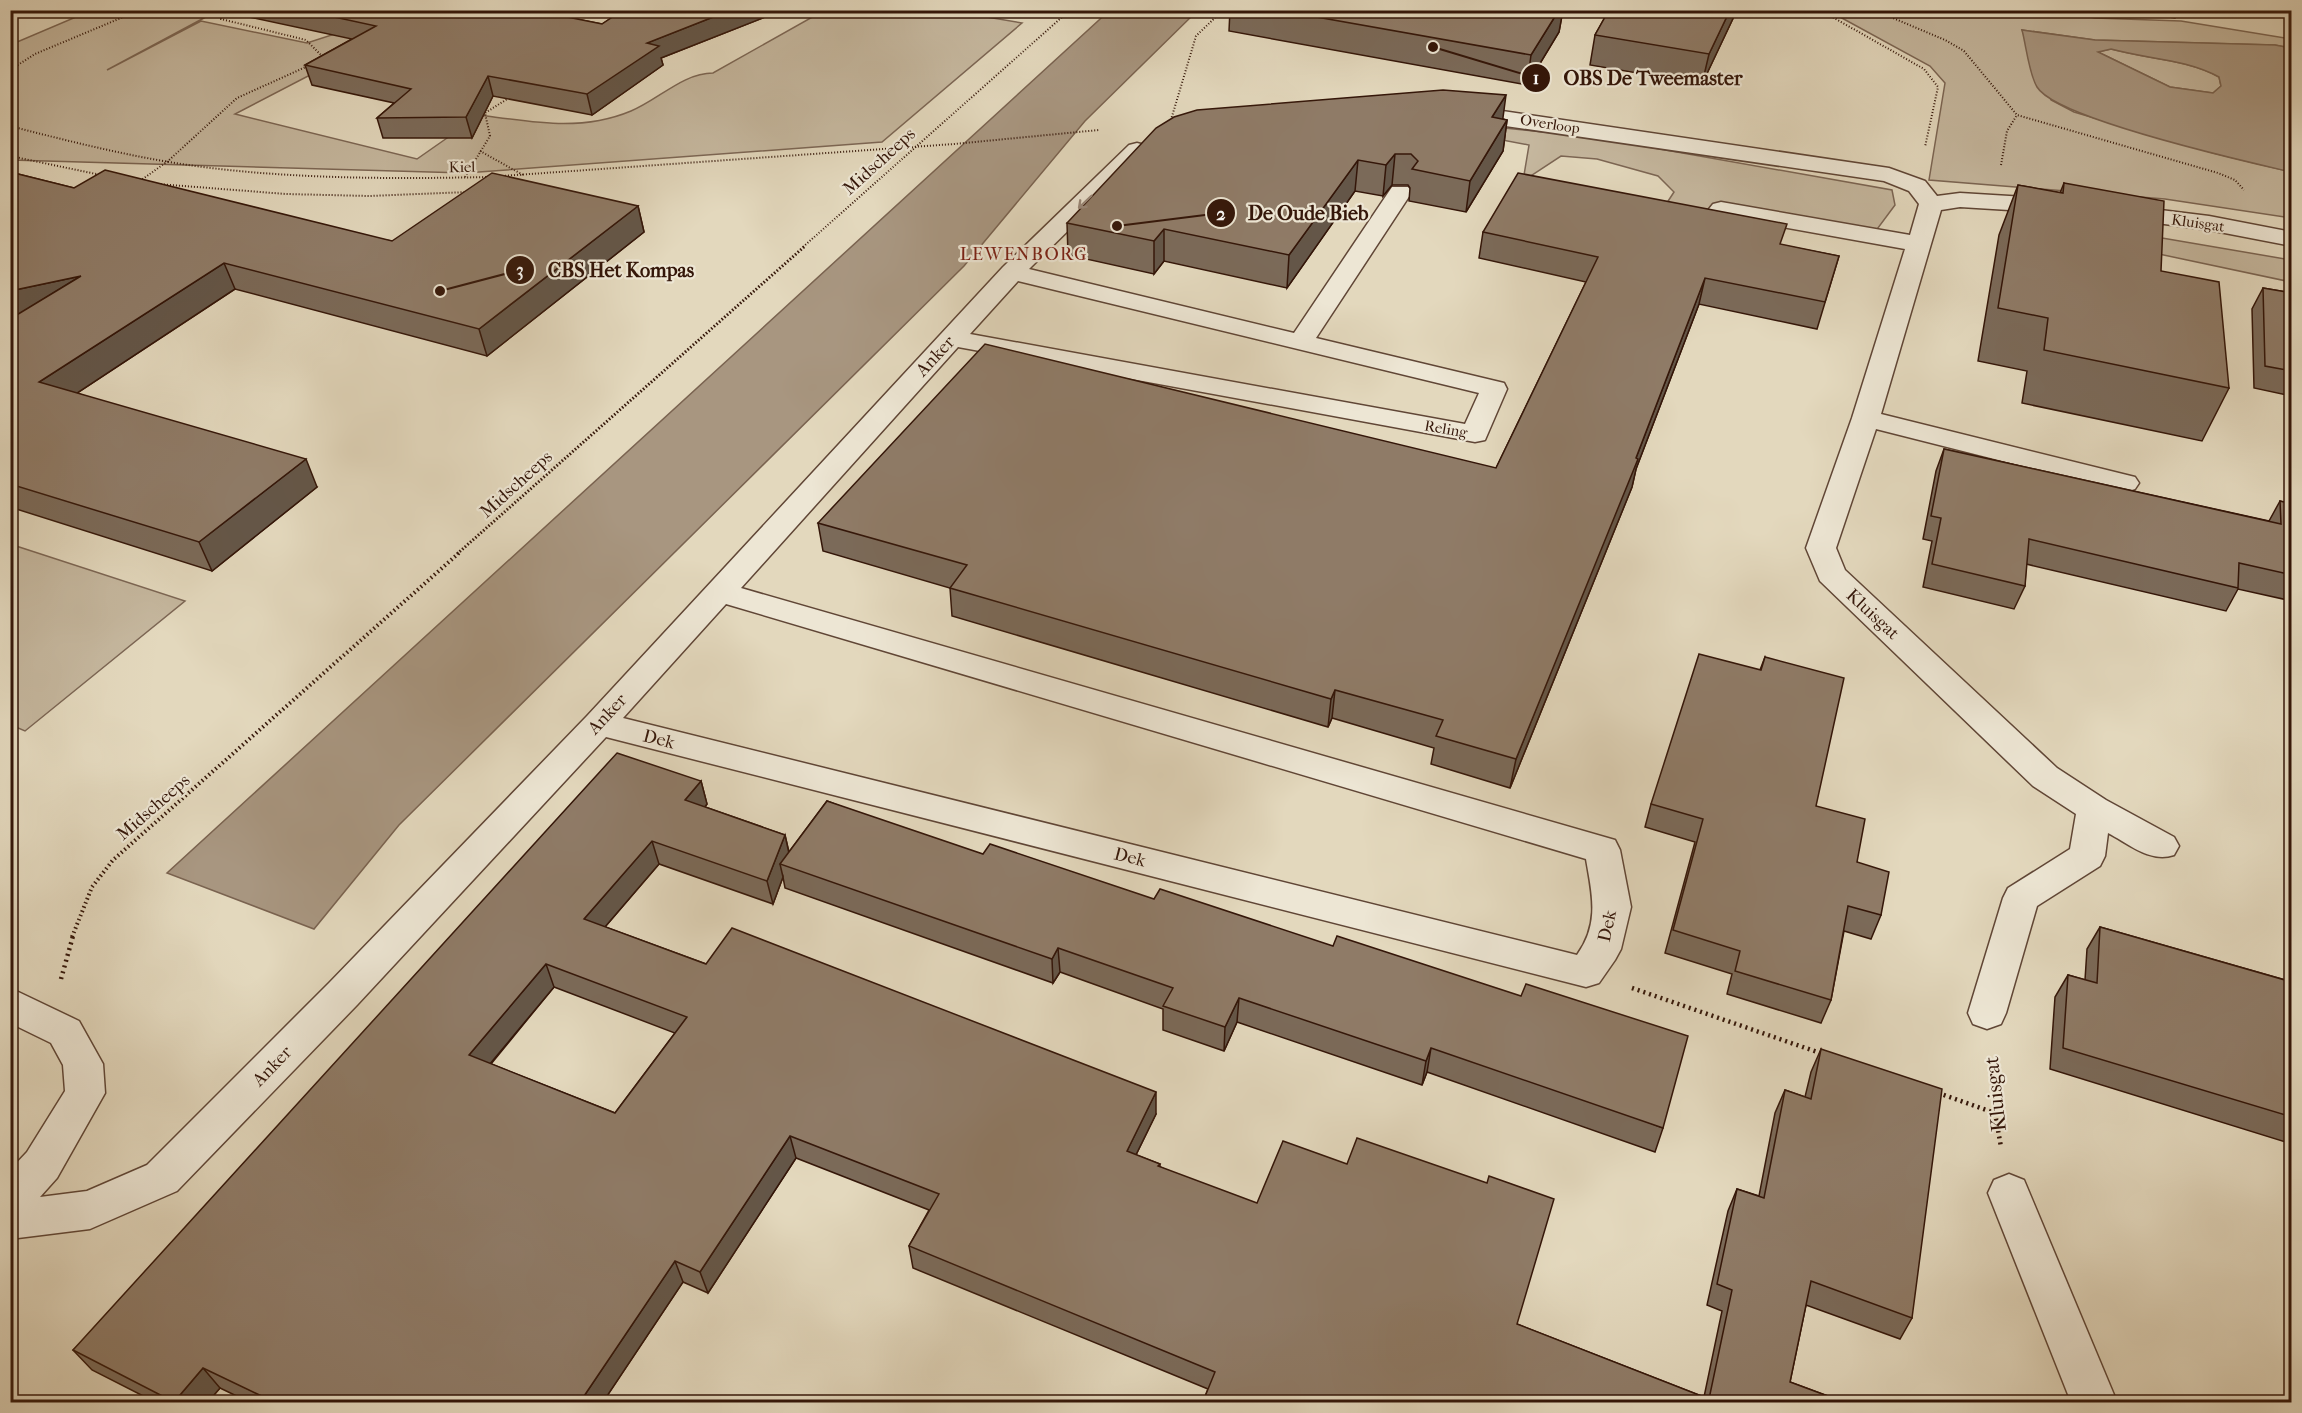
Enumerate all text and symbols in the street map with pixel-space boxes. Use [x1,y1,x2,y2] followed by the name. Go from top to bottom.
[1521,59,1754,97] callout: OBS De Tweemaster
[1564,67,1743,90] text: OBS De Tweemaster
[1533,68,1539,89] text: 1
[1519,110,1581,138] street label: Overloop
[839,123,920,199] street label: Midscheeps
[448,158,476,176] street label: Kiel
[1077,194,1092,209] one-way arrow
[1206,194,1380,232] callout: De Oude Bieb
[1248,202,1369,225] text: De Oude Bieb
[1216,204,1226,225] text: 2
[2170,210,2226,236] street label: Kluisgat
[960,244,1088,265] district label: LEWENBORG
[505,251,706,289] callout: CBS Het Kompas
[548,259,695,282] text: CBS Het Kompas
[516,260,524,281] text: 3
[911,331,960,382] street label: Anker
[1423,416,1470,442] street label: Reling
[476,446,557,522] street label: Midscheeps
[1842,585,1904,644] street label: Kluisgat
[583,689,632,740] street label: Anker
[641,725,678,754] street label: Dek
[112,770,195,845] street label: Midscheeps
[1112,843,1149,872] street label: Dek
[1594,908,1621,944] street label: Dek
[248,1042,297,1092] street label: Anker
[1979,1055,2011,1133] street label: Kluisgat

